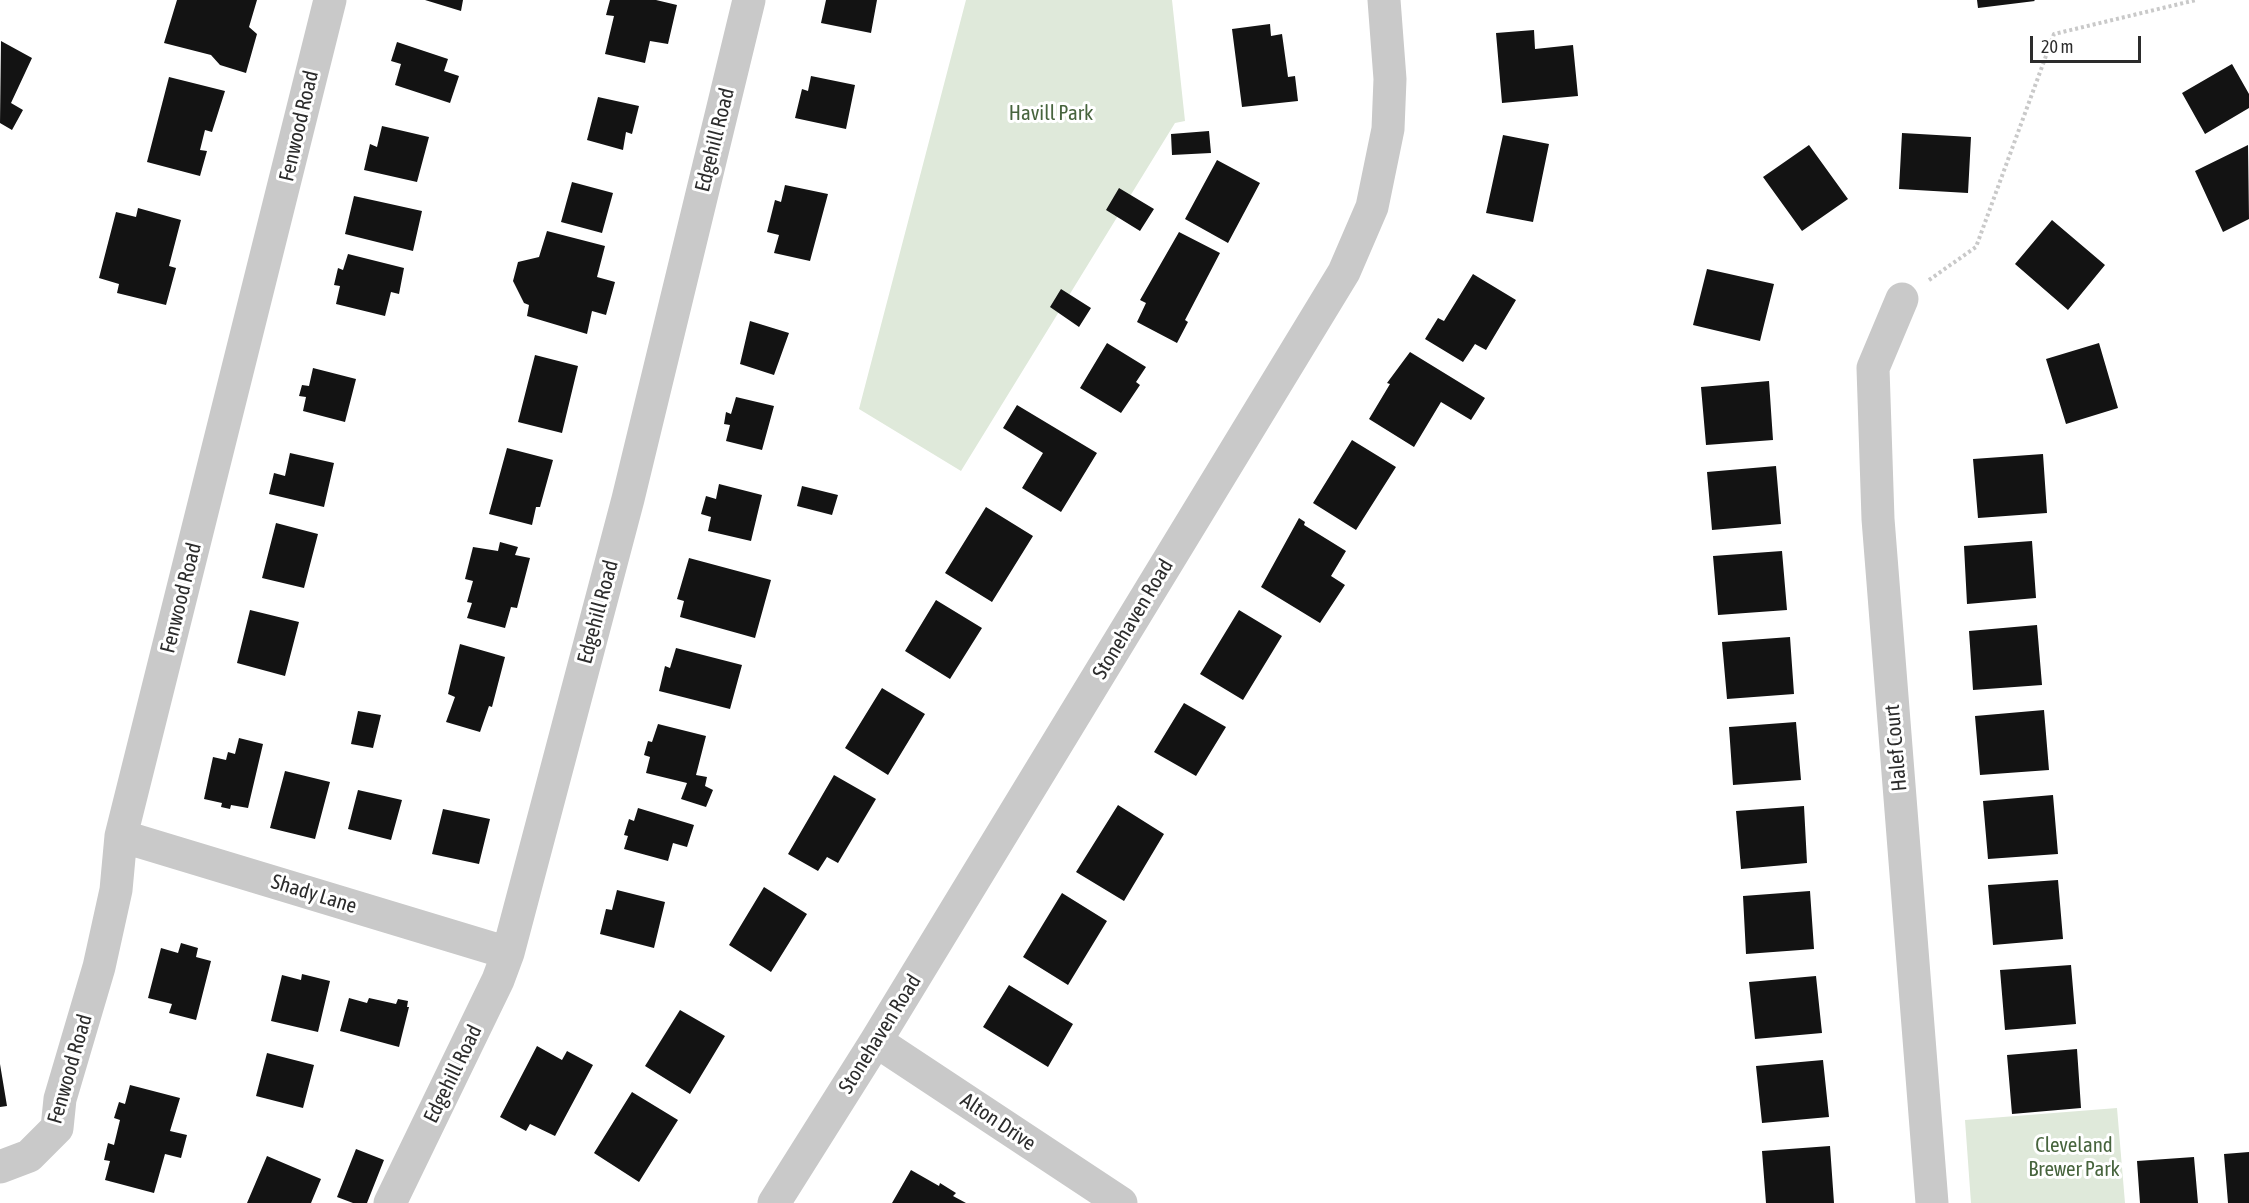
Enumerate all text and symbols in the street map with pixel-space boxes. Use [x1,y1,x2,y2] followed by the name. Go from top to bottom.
[2033,24,2144,62] scale bar
[2041,36,2073,57] text: 20 m
[274,68,324,184] street label: Fenwood Road
[690,85,740,195] street label: Edgehill Road
[1009,100,1093,126] park label: Havill Park
[155,540,207,656] street label: Fenwood Road
[1087,555,1179,683] street label: Stonehaven Road
[572,557,624,667] street label: Edgehill Road
[1880,704,1912,792] street label: Halef Court
[268,869,360,919] street label: Shady Lane
[833,970,927,1098] street label: Stonehaven Road
[42,1011,98,1127] street label: Fenwood Road
[418,1021,488,1127] street label: Edgehill Road
[956,1088,1040,1156] street label: Alton Drive
[2028,1132,2120,1182] park label: Cleveland Brewer Park

